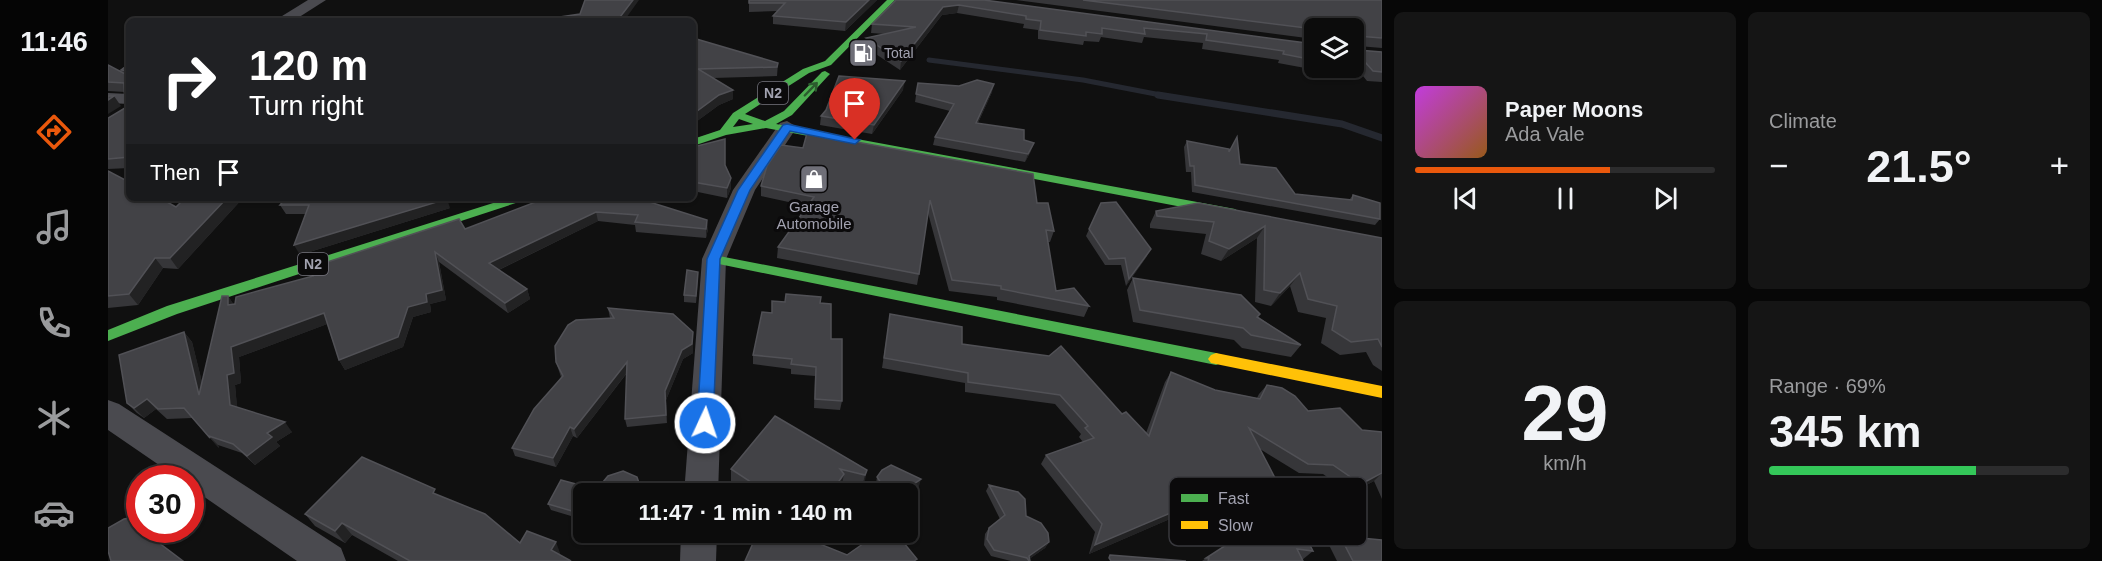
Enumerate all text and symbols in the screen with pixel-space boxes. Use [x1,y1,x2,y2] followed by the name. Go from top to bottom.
[1304,18,1364,78] map controls
[1304,18,1364,78] button: layers
[20,27,88,57] text: 11:46
[847,37,879,69] fuel station icon: Total
[150,42,228,120] icon: right
[249,42,368,89] text: 120 m
[884,45,914,61] place label: Total
[829,78,880,140] pin
[758,82,788,104] road number: N2
[803,82,818,97] one-way arrow
[838,87,871,120] icon: arrive
[249,91,364,121] text: Turn right
[1505,97,1643,122] text: Paper Moons
[1769,110,1837,132] text: Climate
[33,111,75,153] icon: directions
[1505,123,1585,145] text: Ada Vale
[1866,141,1972,192] text: 21.5°
[1769,147,1788,184] text: −
[2050,147,2069,184] text: +
[212,156,245,189] icon: arrive
[150,160,200,185] text: Then
[798,163,830,195] shop icon: Garage Automobile
[1449,182,1482,215] icon: previous
[1549,182,1582,215] icon: pause
[1649,182,1682,215] icon: next
[776,198,852,232] place label: Garage Automobile
[33,206,75,248] icon: music
[298,253,328,275] road number: N2
[33,302,75,344] icon: phone
[1522,369,1608,457] text: 29
[1769,375,1886,397] text: Range · 69%
[673,391,737,455] position arrow
[33,397,75,439] icon: climate
[1769,406,1922,457] text: 345 km
[1543,452,1587,474] text: km/h
[126,465,204,543] speed limit sign: 30
[1169,477,1367,546] legend
[1218,490,1250,507] text: Fast
[33,492,75,534] icon: car
[639,500,853,525] text: 11:47 · 1 min · 140 m
[1218,517,1253,534] text: Slow

